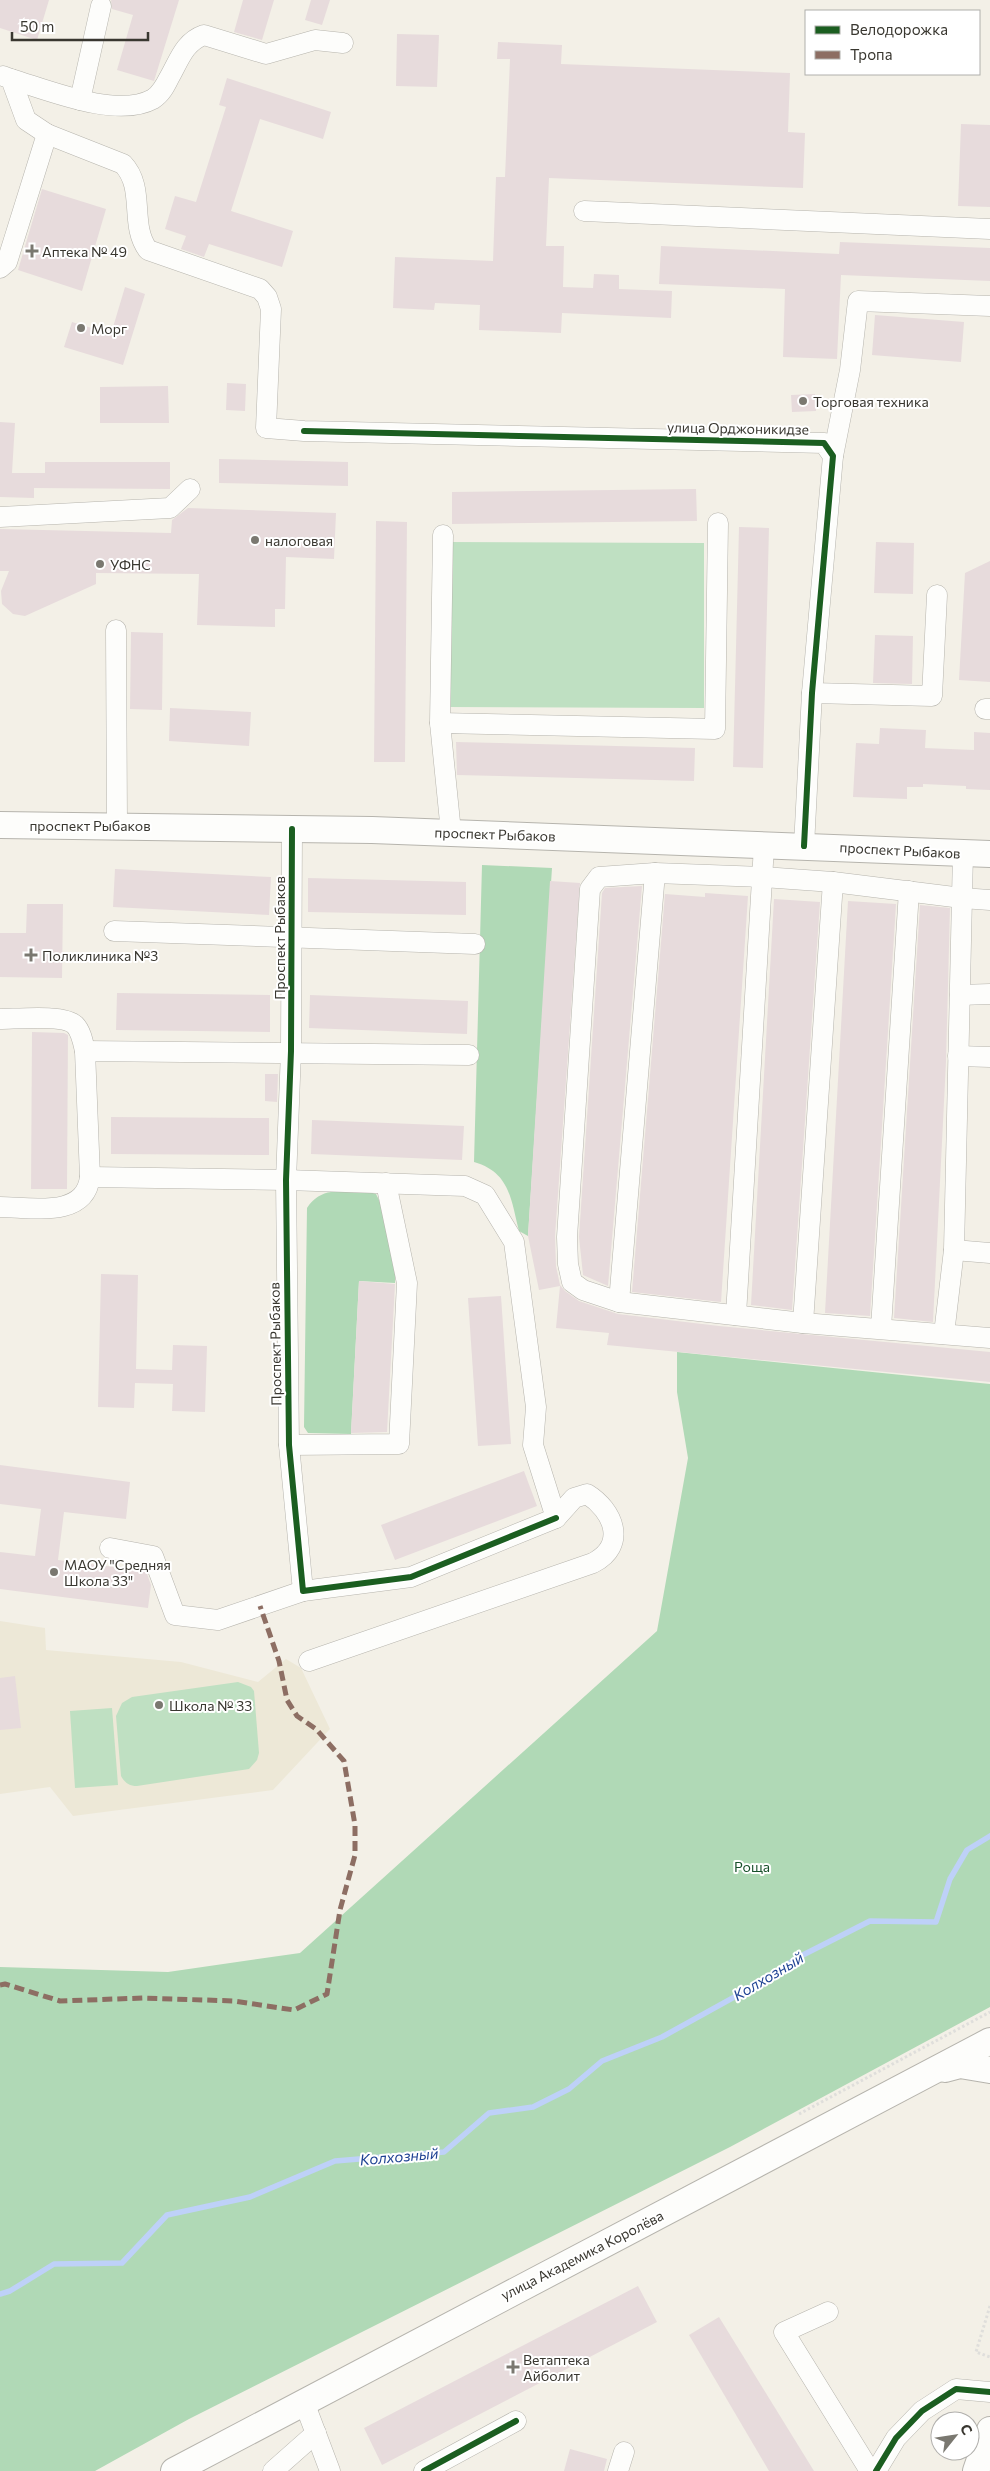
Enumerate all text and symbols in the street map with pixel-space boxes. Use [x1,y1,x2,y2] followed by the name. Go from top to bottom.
[12,10,149,42] scale bar
[805,10,980,75] legend
[20,17,54,35] text: 50 m
[850,20,948,38] text: Велодорожка
[850,45,892,63] text: Тропа
[42,243,127,260] place label: Аптека № 49
[26,245,38,257] marker: Аптека № 49
[91,320,127,337] place label: Морг
[75,322,87,334] marker: Морг
[813,393,929,410] place label: Торговая техника
[797,395,809,407] marker: Торговая техника
[667,418,809,438] street label: улица Орджоникидзе
[265,532,333,549] place label: налоговая
[249,534,261,546] marker: налоговая
[110,556,151,573] place label: УФНС
[94,558,106,570] marker: УФНС
[29,817,151,834] street label: проспект Рыбаков
[434,823,556,845] street label: проспект Рыбаков
[839,838,961,862] street label: проспект Рыбаков
[271,876,288,1000] street label: Проспект Рыбаков
[42,947,158,964] place label: Поликлиника №3
[24,948,38,962] marker: Поликлиника №3
[265,1282,285,1406] street label: Проспект Рыбаков
[64,1556,171,1589] place label: МАОУ "Средняя Школа 33"
[48,1566,60,1578] marker: МАОУ "Средняя Школа 33"
[169,1697,252,1714] place label: Школа № 33
[153,1699,165,1711] marker: Школа № 33
[734,1858,770,1875] park label: Роща
[730,1948,807,2004] water label: Колхозный
[359,2144,439,2168] water label: Колхозный
[498,2207,666,2303] street label: улица Академика Королёва
[523,2351,590,2384] place label: Ветаптека Айболит
[507,2361,519,2373] marker: Ветаптека Айболит
[930,2411,980,2461] north arrow
[957,2421,976,2438] text: С

